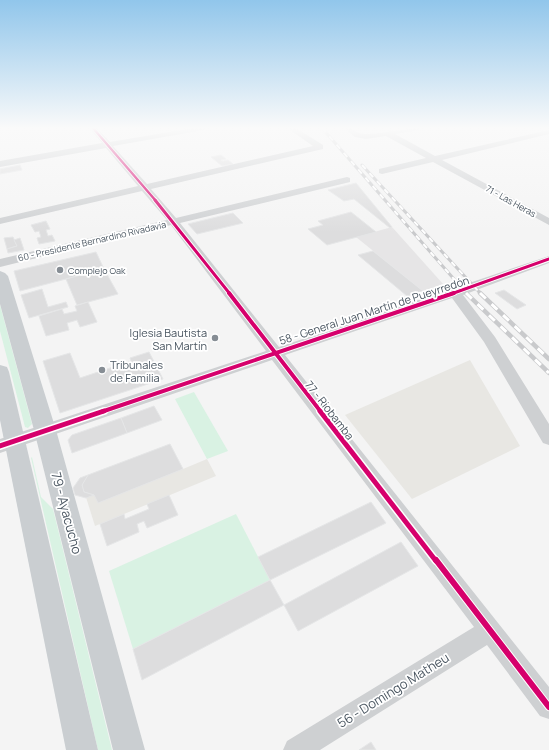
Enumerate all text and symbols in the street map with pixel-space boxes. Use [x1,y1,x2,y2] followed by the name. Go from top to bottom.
[483,182,539,220] street label: 71 - Las Heras
[17,218,167,264] street label: 60 - Presidente Bernardino Rivadavia
[68,264,126,277] place label: Complejo Oak
[55,265,65,275] marker: Complejo Oak
[277,272,471,348] street label: 58 - General Juan Martín de Pueyrredón
[130,325,207,353] place label: Iglesia Bautista San Martín
[210,333,220,343] marker: Iglesia Bautista San Martín
[110,357,163,385] place label: Tribunales de Familia
[97,365,107,375] marker: Tribunales de Familia
[302,377,358,443] street label: 77 - Riobamba
[47,470,87,556] street label: 79 - Ayacucho
[334,648,452,732] street label: 56 - Domingo Matheu

